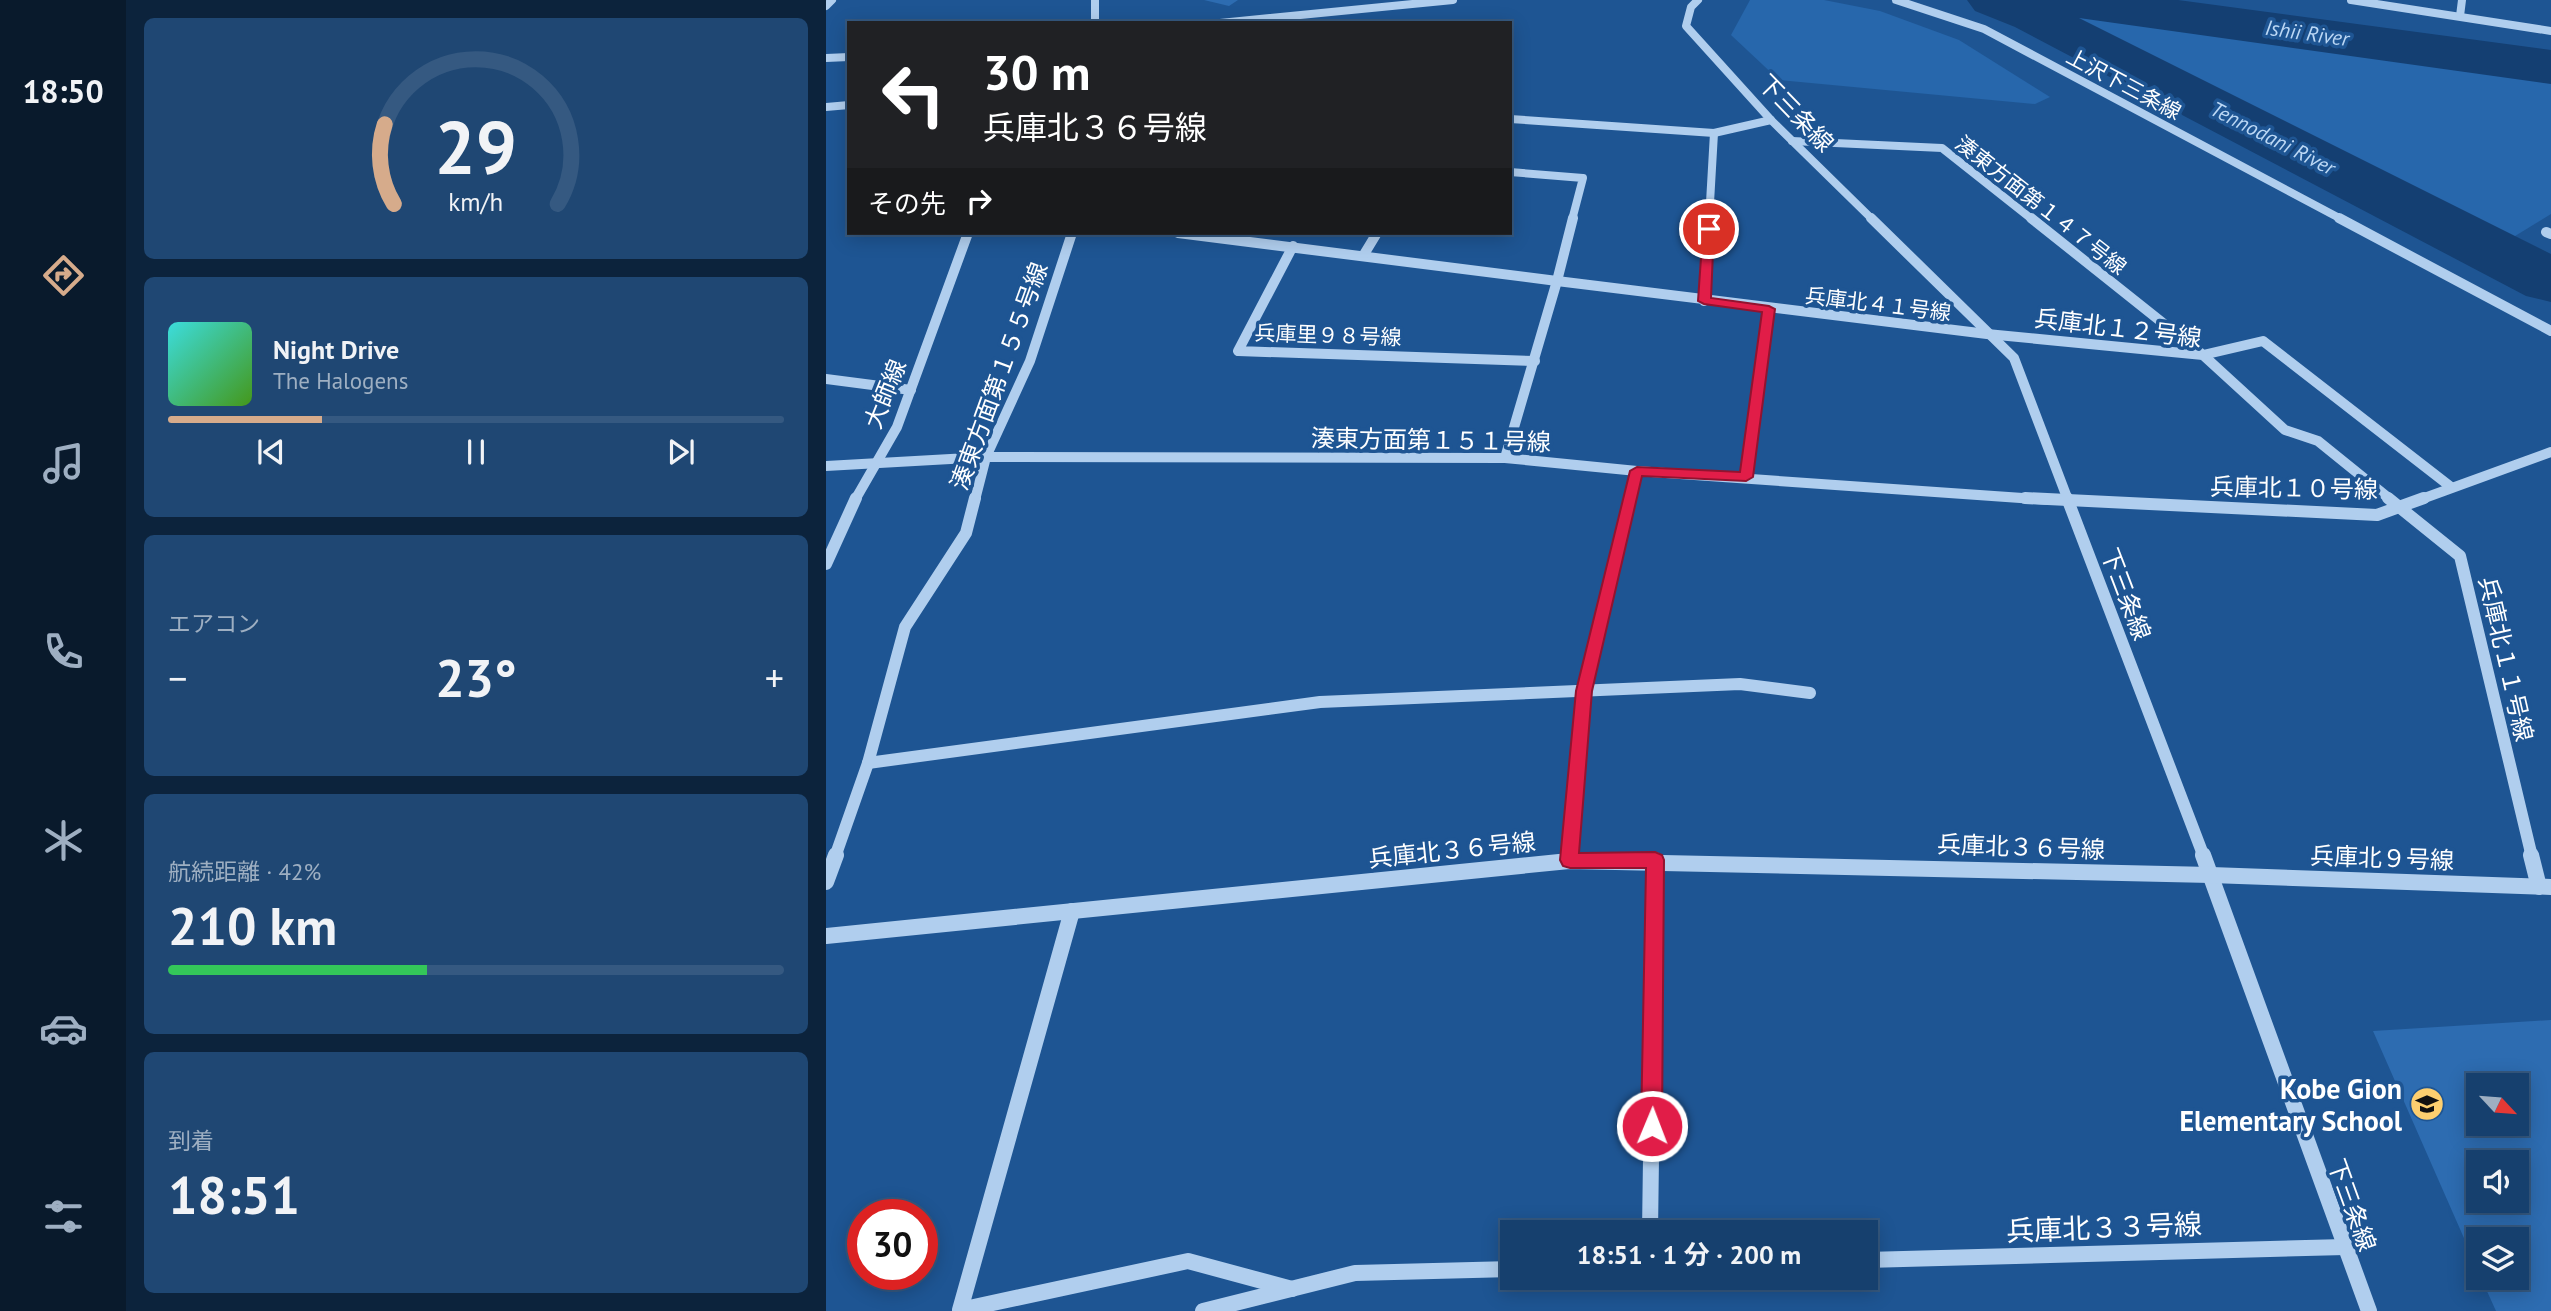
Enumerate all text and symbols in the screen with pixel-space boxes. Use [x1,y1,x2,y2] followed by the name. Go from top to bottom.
[2263,14,2353,53] water label: Ishii River
[983,40,1090,104] text: 30 m
[2062,43,2186,125] street label: 上沢下三条線
[868,49,959,140] icon: left
[1752,68,1840,158] street label: 下三条線
[22,70,104,112] text: 18:50
[2206,95,2342,182] water label: Tennodani River
[435,101,517,195] text: 29
[983,106,1207,148] text: 兵庫北３６号線
[1950,130,2132,280] street label: 湊東方面第１４７号線
[960,182,998,220] icon: right
[449,186,503,218] text: km/h
[868,187,946,220] text: その先
[1679,199,1739,259] pin
[1690,210,1728,248] icon: arrive
[39,251,88,300] icon: directions
[943,258,1055,494] street label: 湊東方面第１５５号線
[1803,282,1953,326] street label: 兵庫北４１号線
[2033,302,2203,354] street label: 兵庫北１２号線
[1254,319,1402,351] street label: 兵庫里９８号線
[273,333,399,366] text: Night Drive
[857,355,913,433] street label: 大師線
[273,366,408,395] text: The Halogens
[1311,422,1551,458] street label: 湊東方面第１５１号線
[252,433,290,471] icon: previous
[457,433,495,471] icon: pause
[662,433,700,471] icon: next
[39,439,88,488] icon: music
[2210,471,2378,505] street label: 兵庫北１０号線
[2094,544,2158,644] street label: 下三条線
[2472,574,2540,744] street label: 兵庫北１１号線
[168,609,260,638] text: エアコン
[39,627,88,676] icon: phone
[435,644,517,711] text: 23°
[168,653,187,702] text: −
[765,653,784,702] text: +
[39,816,88,865] icon: climate
[1367,826,1537,874] street label: 兵庫北３６号線
[1937,829,2105,865] street label: 兵庫北３６号線
[2310,840,2454,876] street label: 兵庫北９号線
[168,857,321,886] text: 航続距離 · 42%
[168,892,337,959] text: 210 km
[39,1004,88,1053] icon: car
[2179,1070,2403,1139] place label: Kobe Gion Elementary School
[2466,1073,2529,1136] north arrow
[2466,1073,2529,1290] map controls
[2408,1085,2446,1123] school or university icon: Kobe Gion Elementary School
[1615,1089,1689,1163] position arrow
[168,1126,214,1155] text: 到着
[2466,1150,2529,1213] button: sound
[2321,1155,2383,1255] street label: 下三条線
[168,1161,300,1228] text: 18:51
[39,1192,88,1241] icon: filters
[847,1199,938,1290] speed limit sign: 30
[2005,1205,2203,1249] street label: 兵庫北３３号線
[2466,1227,2529,1290] button: layers
[1577,1238,1801,1271] text: 18:51 · 1 分 · 200 m

